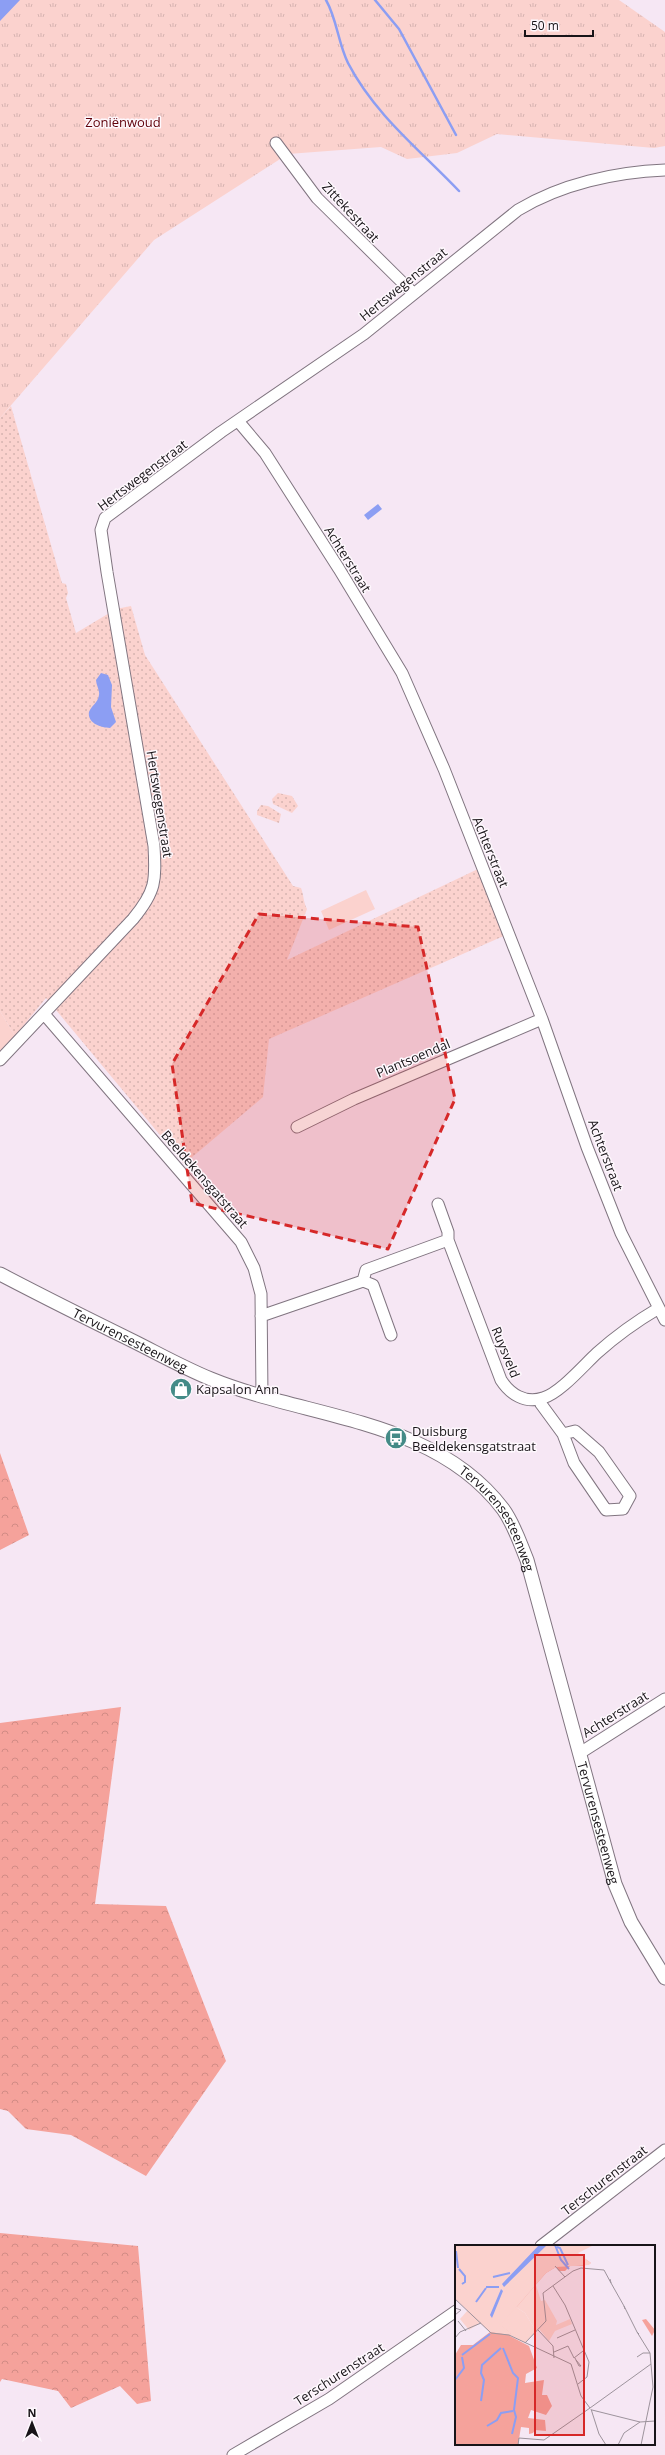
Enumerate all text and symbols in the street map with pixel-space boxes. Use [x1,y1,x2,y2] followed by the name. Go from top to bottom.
[525,12,593,38] scale bar
[531,17,559,34] text: 50 m
[85,113,161,131] park label: Zoniënwoud
[318,178,384,246] street label: Zittekestraat
[355,243,451,325] street label: Hertswegenstraat
[93,435,191,515] street label: Hertswegenstraat
[321,522,376,596] street label: Achterstraat
[143,749,177,859] street label: Hertswegenstraat
[469,814,514,890] street label: Achterstraat
[373,1034,453,1082] street label: Plantsoendal
[584,1117,628,1194] street label: Achterstraat
[158,1126,253,1232] street label: Beeldekensgatstraat
[70,1304,191,1376] street label: Tervurensesteenweg
[488,1324,524,1380] street label: Ruysveld
[168,1376,194,1402] shop icon: Kapsalon Ann
[196,1380,279,1398] place label: Kapsalon Ann
[412,1422,536,1455] place label: Duisburg Beeldekensgatstraat
[383,1425,409,1451] bus stop icon: Duisburg Beeldekensgatstraat
[456,1461,539,1573] street label: Tervurensesteenweg
[578,1686,652,1741] street label: Achterstraat
[573,1759,624,1886] street label: Tervurensesteenweg
[558,2141,651,2219] street label: Terschurenstraat
[455,2245,655,2445] inset map
[291,2338,388,2410] street label: Terschurenstraat
[12,2403,52,2443] north arrow
[28,2405,36,2420] text: N

